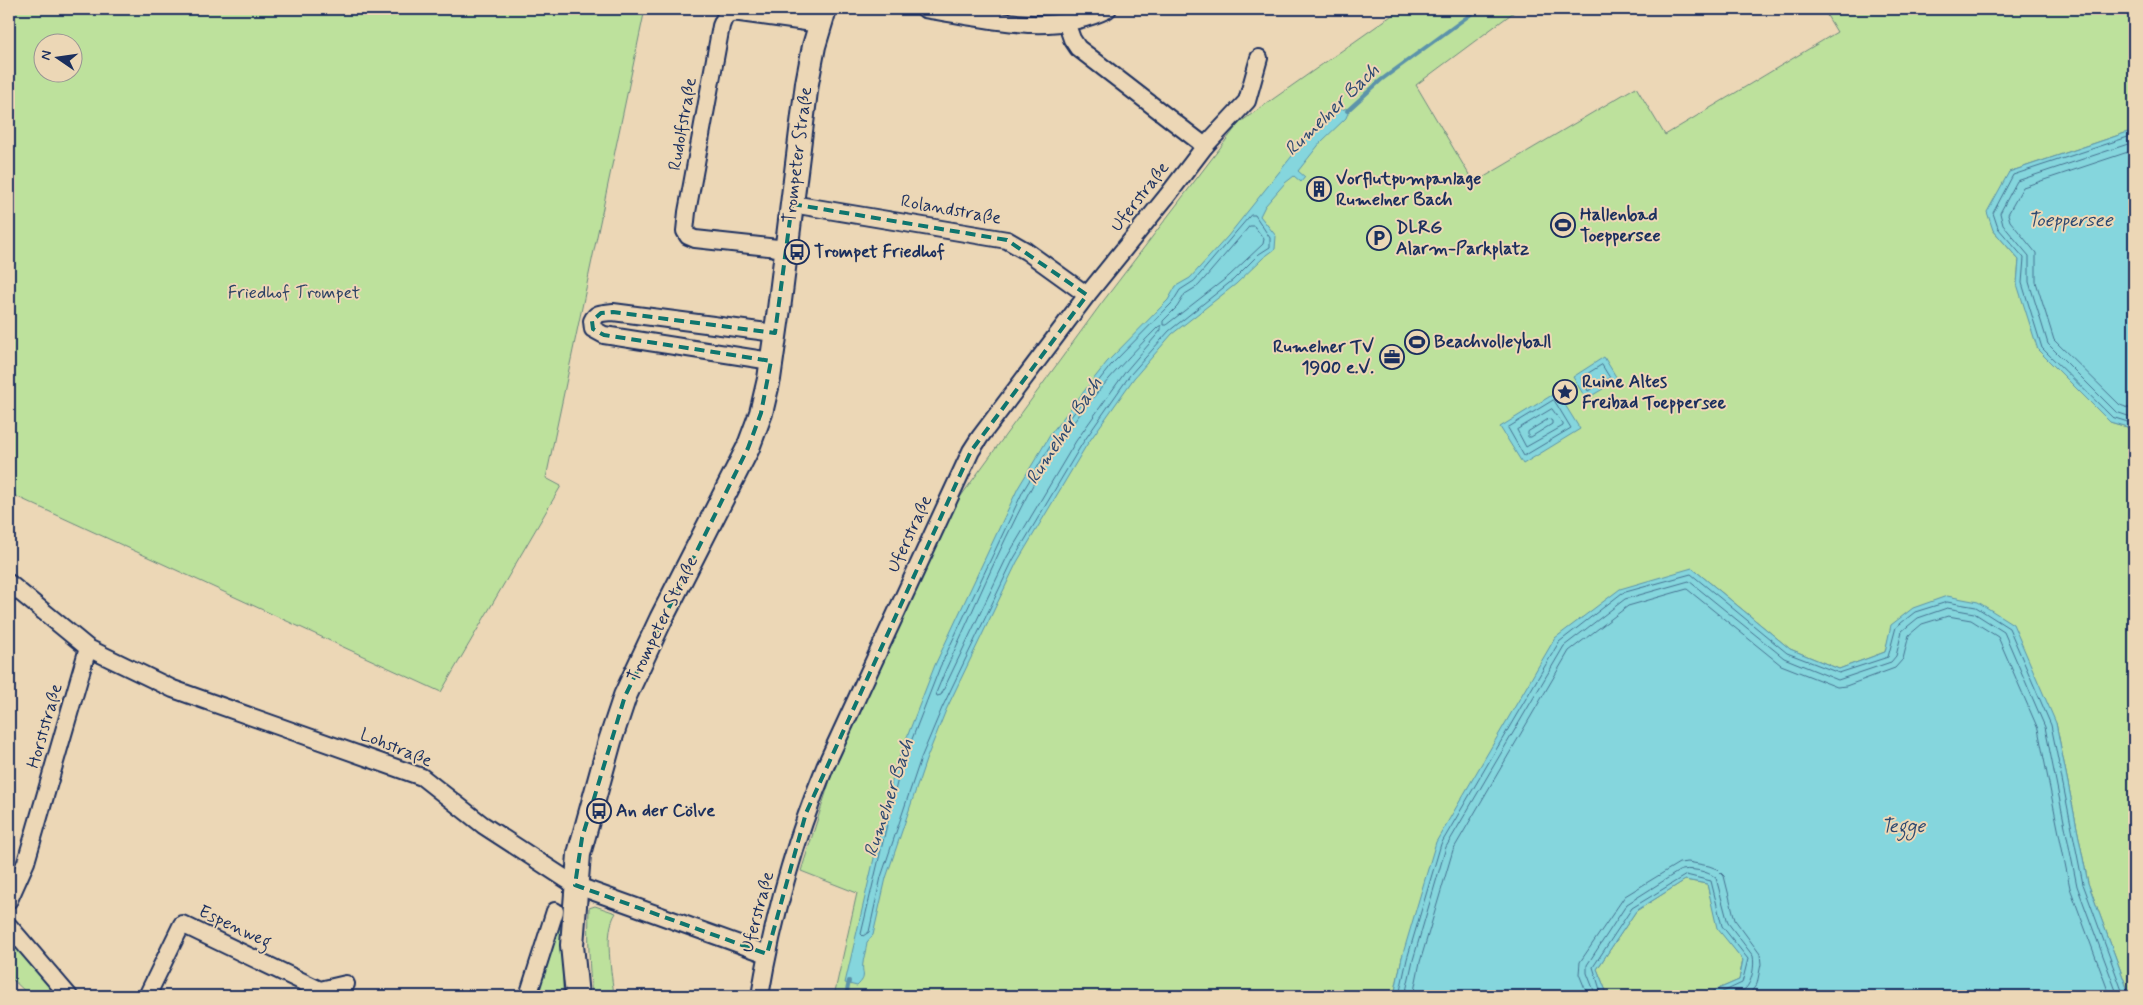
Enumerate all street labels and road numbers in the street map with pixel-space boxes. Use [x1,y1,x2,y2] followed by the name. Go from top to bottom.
[663,75,703,173] street label: Rudolfstraße
[778,85,818,225] street label: Trompeter Straße
[1105,157,1175,237] street label: Uferstraße
[899,189,1003,231] street label: Rolandstraße
[882,491,938,577] street label: Uferstraße
[622,552,704,686] street label: Trompeter Straße
[21,681,69,771] street label: Horststraße
[356,723,436,773] street label: Lohstraße
[736,869,780,955] street label: Uferstraße
[194,900,275,956] street label: Espenweg

